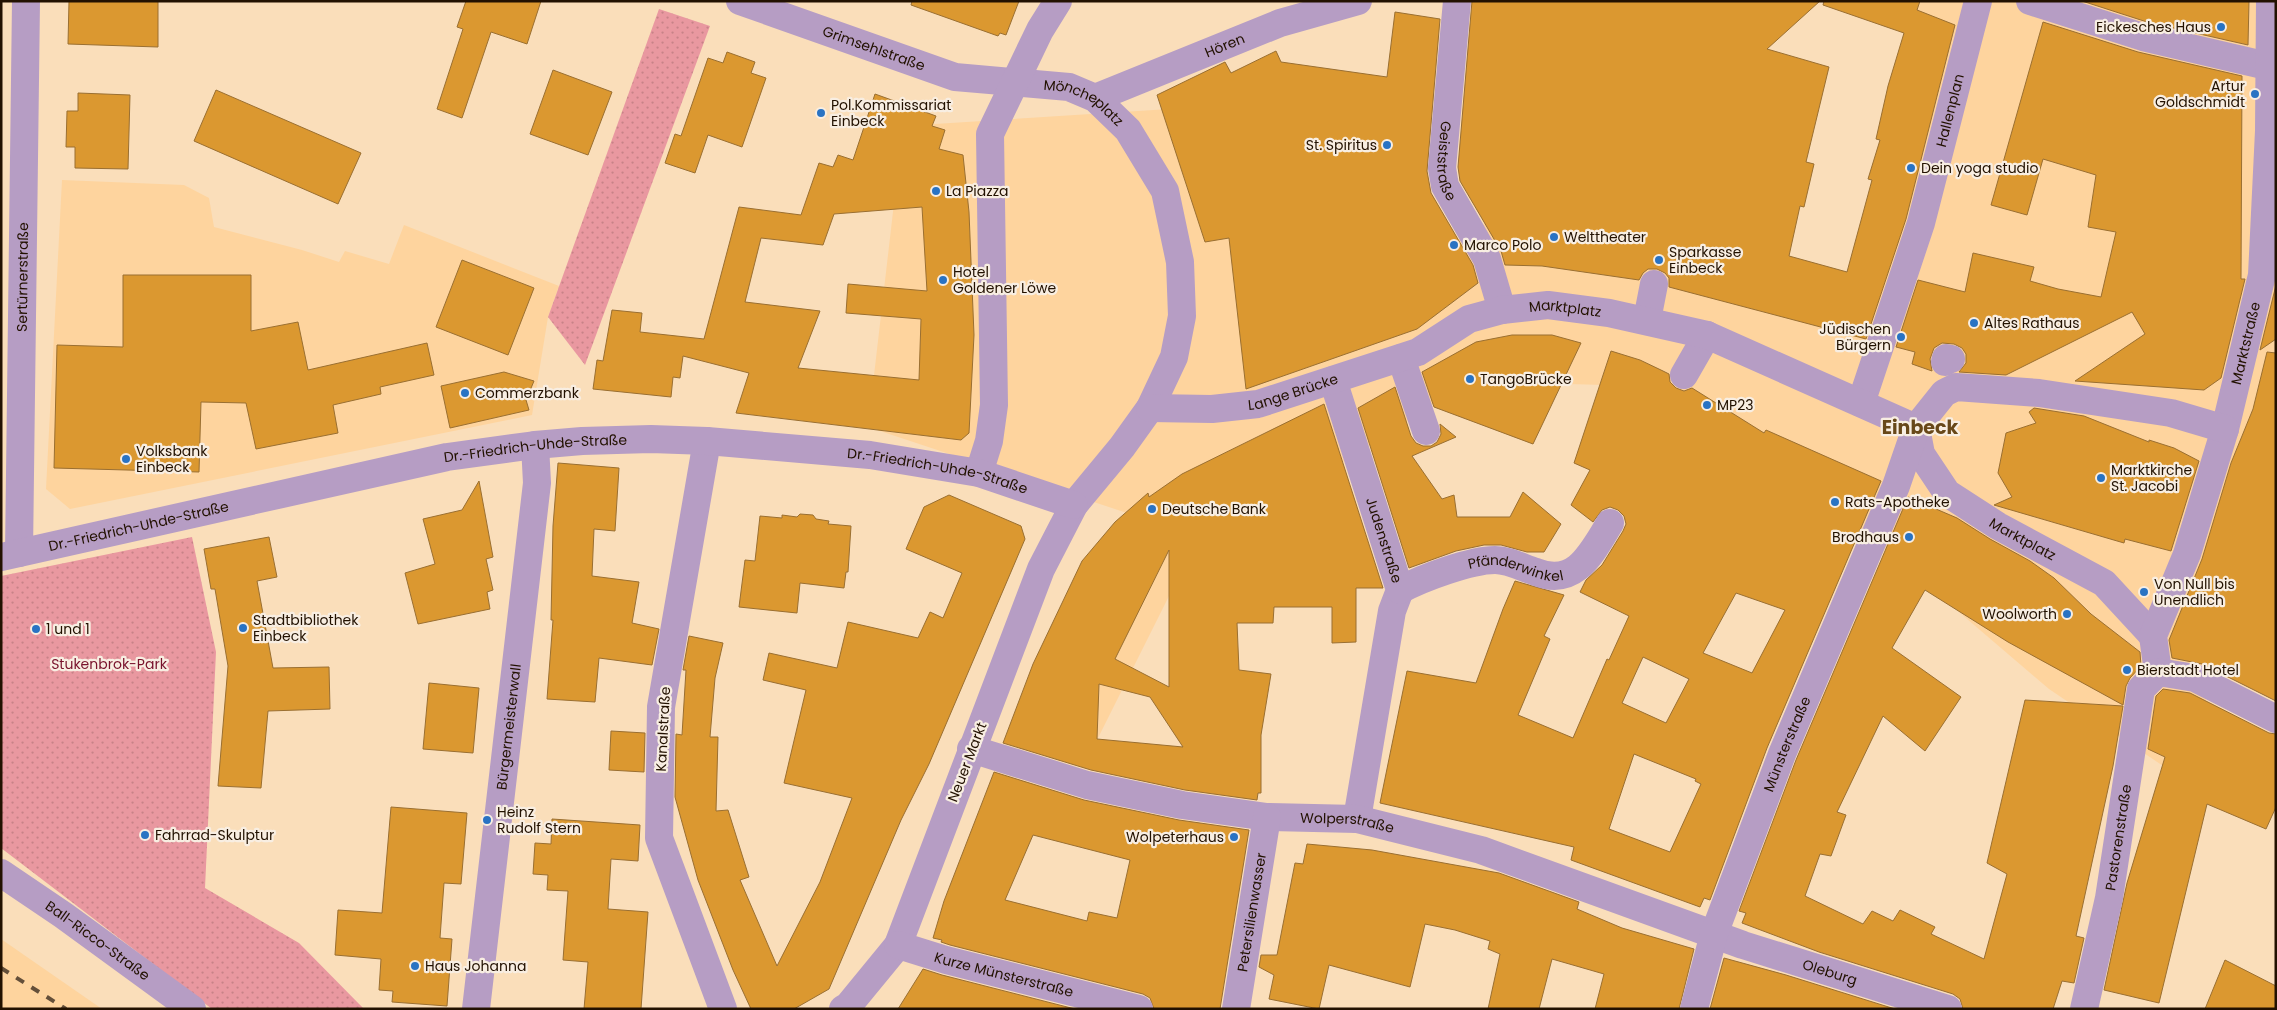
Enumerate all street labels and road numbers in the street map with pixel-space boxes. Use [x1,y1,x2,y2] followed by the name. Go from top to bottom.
[820,21,928,76] street label: Grimsehlstraße
[1202,28,1248,62] street label: Hören
[1931,72,1969,149] street label: Hallenplan
[1043,75,1128,130] street label: Möncheplatz
[1432,120,1462,205] street label: Geiststraße
[12,222,33,332] street label: Sertürnerstraße
[1528,295,1603,322] street label: Marktplatz
[2226,300,2265,387] street label: Marktstraße
[1247,369,1341,415] street label: Lange Brücke
[443,430,628,467] street label: Dr.-Friedrich-Uhde-Straße
[846,443,1031,499] street label: Dr.-Friedrich-Uhde-Straße
[1361,495,1407,586] street label: Judenstraße
[47,496,231,556] street label: Dr.-Friedrich-Uhde-Straße
[1985,513,2059,565] street label: Marktplatz
[1466,550,1565,586] street label: Pfänderwinkel
[491,663,526,791] street label: Bürgermeisterwall
[651,686,675,772] street label: Kanalstraße
[1759,693,1816,795] street label: Münsterstraße
[943,719,991,805] street label: Neuer Markt
[2100,783,2136,892] street label: Pastorenstraße
[1300,808,1397,838] street label: Wolperstraße
[1232,851,1271,973] street label: Petersilienwasser
[42,896,154,985] street label: Ball-Ricco-Straße
[932,947,1076,1002] street label: Kurze Münsterstraße
[1800,954,1860,990] street label: Oleburg

